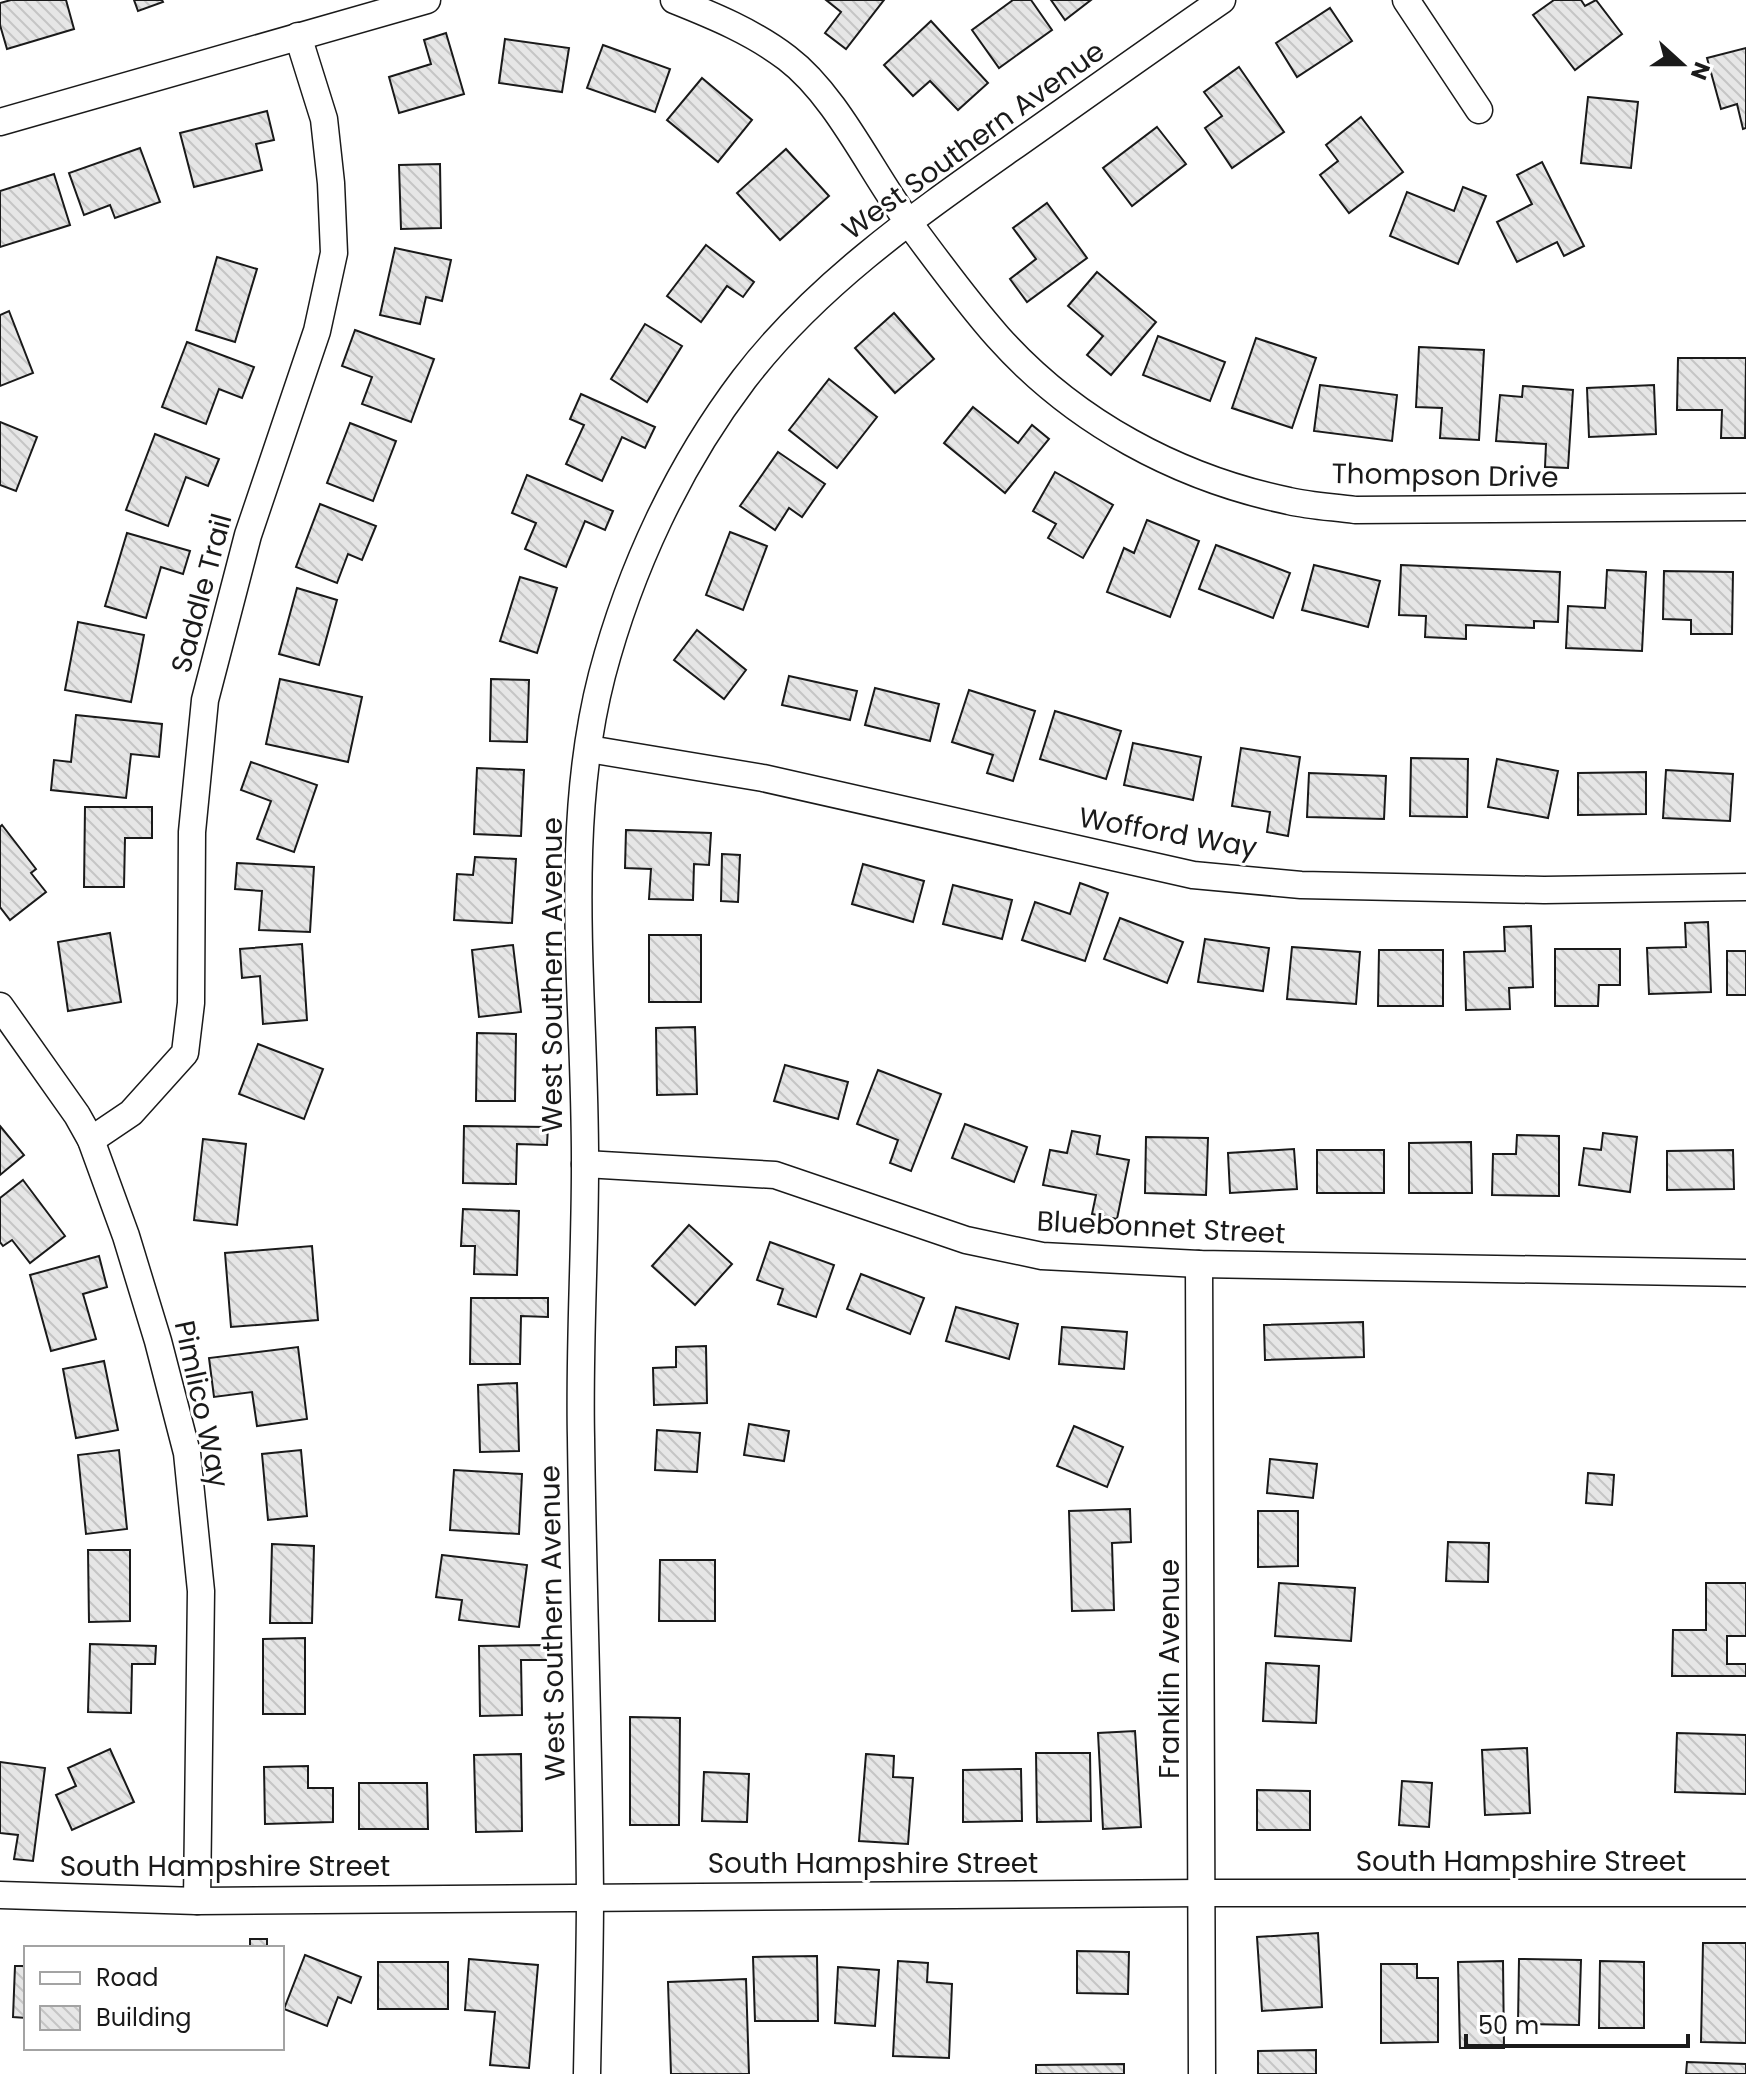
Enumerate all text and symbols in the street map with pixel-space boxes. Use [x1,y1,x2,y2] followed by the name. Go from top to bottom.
[1642,24,1722,104] north arrow
[834,32,1112,249] street label: West Southern Avenue
[1683,58,1718,84] text: N
[1331,454,1559,497] street label: Thompson Drive
[162,509,241,677] street label: Saddle Trail
[1076,798,1260,867] street label: Wofford Way
[533,817,572,1133] street label: West Southern Avenue
[1036,1202,1286,1253] street label: Bluebonnet Street
[165,1317,238,1492] street label: Pimlico Way
[530,1465,575,1781] street label: West Southern Avenue
[1150,1559,1189,1779] street label: Franklin Avenue
[1356,1842,1686,1881] street label: South Hampshire Street
[708,1844,1038,1883] street label: South Hampshire Street
[60,1847,390,1886] street label: South Hampshire Street
[24,1946,284,2050] legend
[96,1961,158,1994] text: Road
[1466,1998,1688,2048] scale bar
[96,2001,192,2034] text: Building
[1478,2009,1539,2042] text: 50 m

